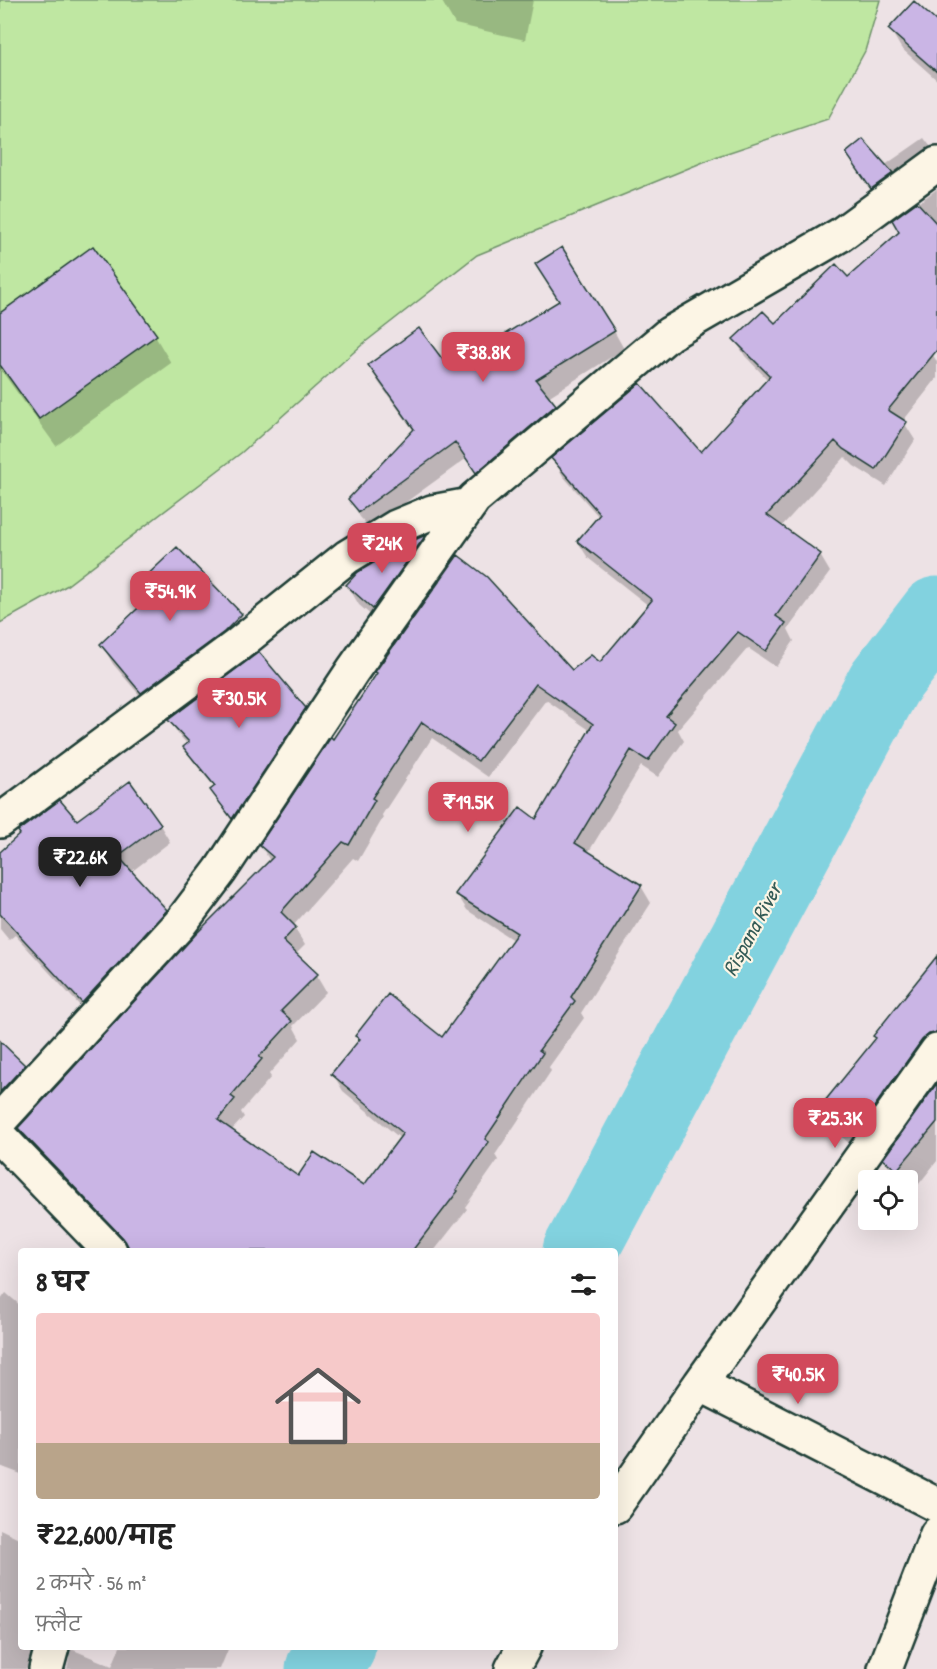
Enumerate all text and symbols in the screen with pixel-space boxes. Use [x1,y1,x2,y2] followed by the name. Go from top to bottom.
[434,332,532,383] pin: ₹38.8K
[456,338,510,365] text: ₹38.8K
[346,523,418,574] pin: ₹24K
[361,529,403,556] text: ₹24K
[121,571,219,622] pin: ₹54.9K
[144,577,196,604] text: ₹54.9K
[190,678,288,729] pin: ₹30.5K
[212,684,266,711] text: ₹30.5K
[419,782,517,833] pin: ₹19.5K
[442,788,494,815] text: ₹19.5K
[31,837,129,888] pin: ₹22.6K
[52,843,108,870] text: ₹22.6K
[715,875,790,980] water label: Rispana River
[786,1098,884,1149] pin: ₹25.3K
[807,1104,863,1131] text: ₹25.3K
[858,1170,918,1230] map controls
[858,1170,918,1230] button: locate
[36,1264,88,1299] text: 8 घर
[567,1268,600,1301] icon: filters
[264,1352,372,1460] icon: home
[749,1354,847,1405] pin: ₹40.5K
[771,1360,825,1387] text: ₹40.5K
[36,1517,174,1552] text: ₹22,600/माह
[36,1569,146,1596] text: 2 कमरे · 56 m²
[36,1610,82,1637] text: फ़्लैट

